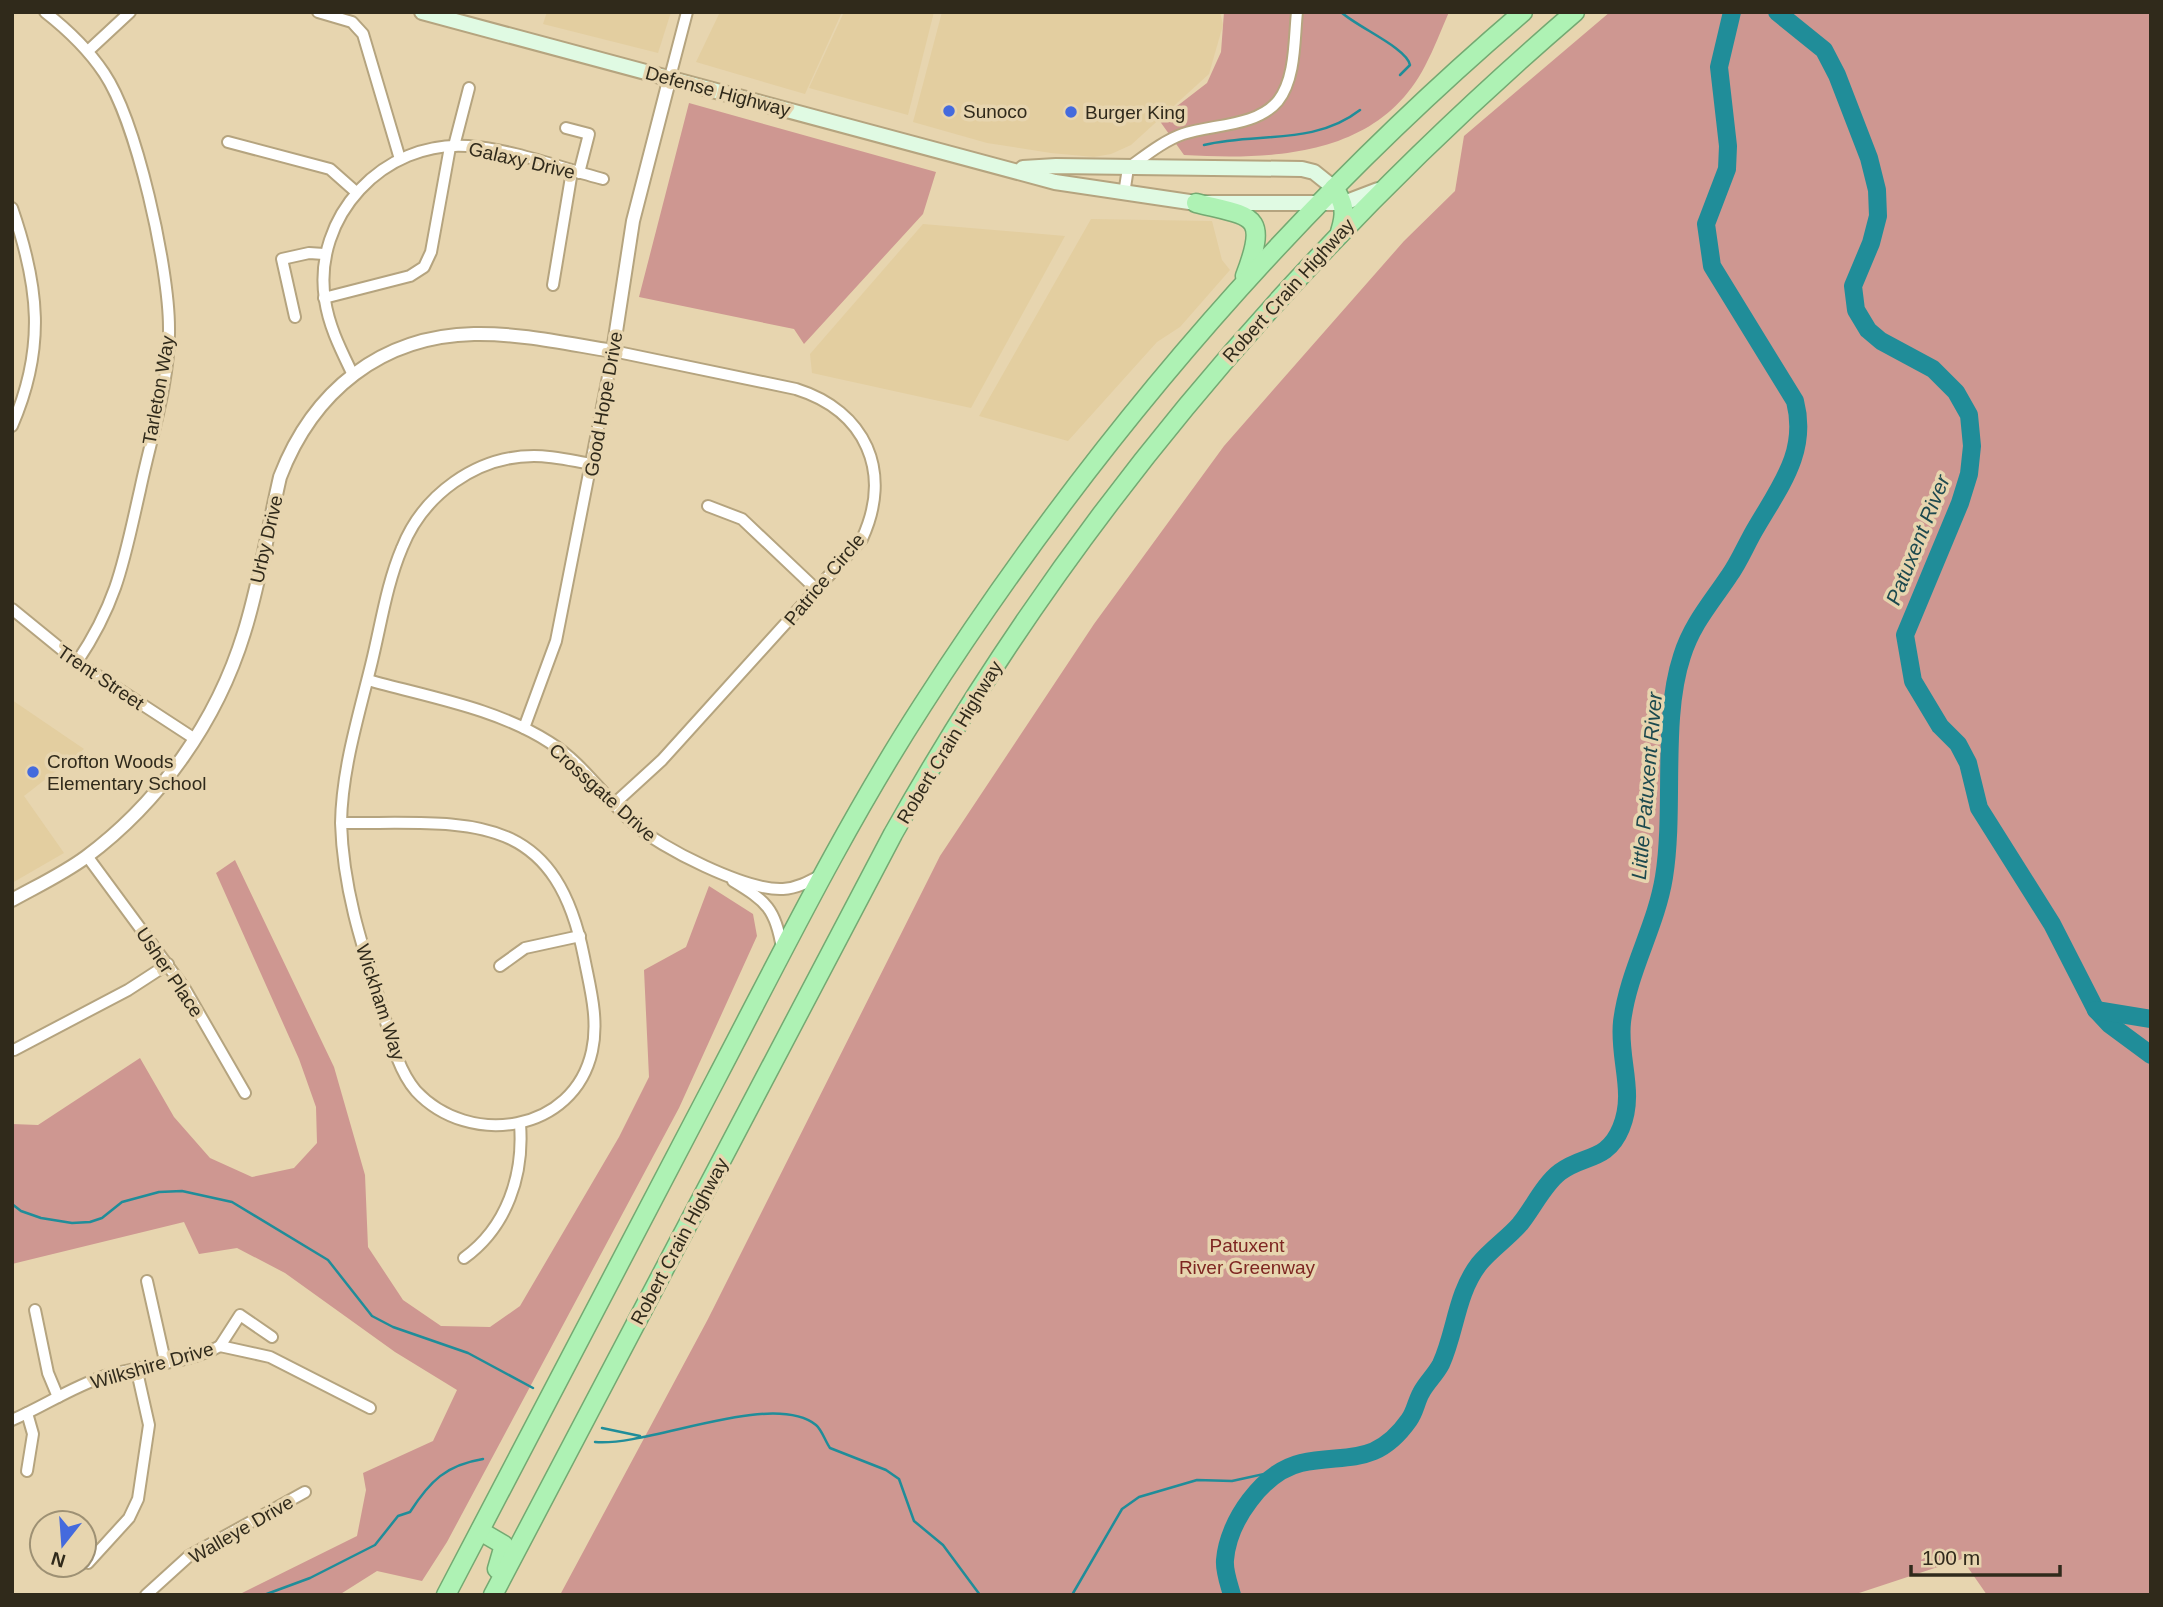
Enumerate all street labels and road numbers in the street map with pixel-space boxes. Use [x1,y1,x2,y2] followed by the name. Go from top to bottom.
[643,62,793,121] street label: Defense Highway
[467,138,577,183] street label: Galaxy Drive
[1218,214,1359,366] street label: Robert Crain Highway
[580,330,627,478] street label: Good Hope Drive
[139,334,178,446] street label: Tarleton Way
[246,493,287,585] street label: Urby Drive
[780,529,869,629] street label: Patrice Circle
[54,641,148,714] street label: Trent Street
[893,657,1007,827] street label: Robert Crain Highway
[545,739,660,846] street label: Crossgate Drive
[132,924,207,1021] street label: Usher Place
[352,942,409,1063] street label: Wickham Way
[627,1154,733,1328] street label: Robert Crain Highway
[88,1338,216,1393] street label: Wilkshire Drive
[186,1491,297,1568] street label: Walleye Drive

